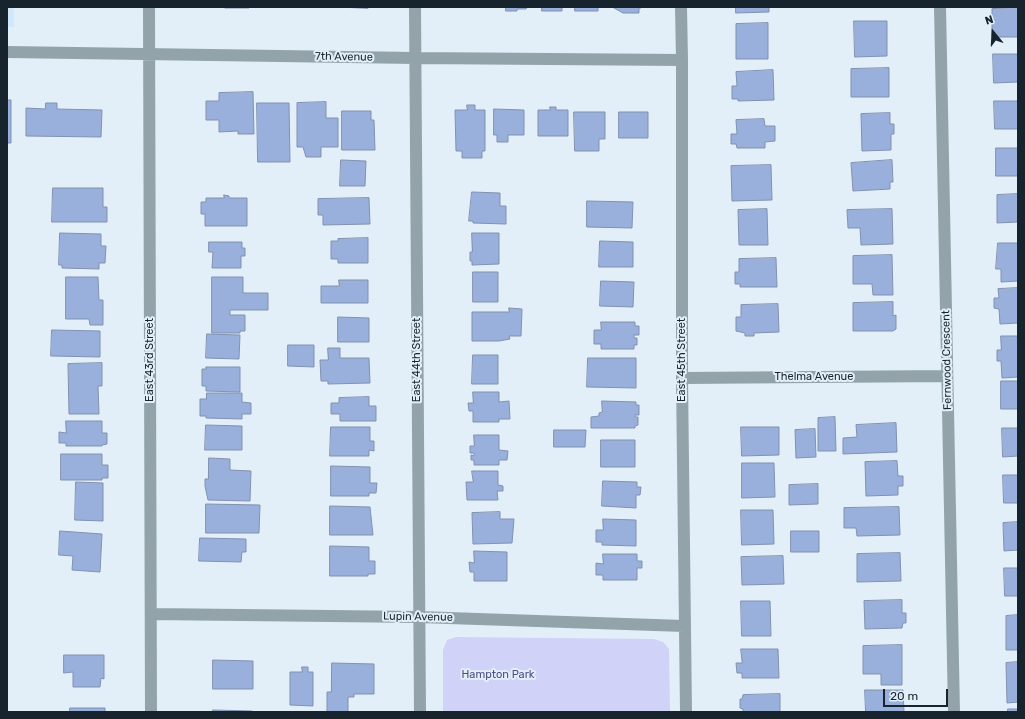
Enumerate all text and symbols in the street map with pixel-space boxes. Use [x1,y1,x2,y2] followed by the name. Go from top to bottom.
[973,12,1013,52] north arrow
[983,13,995,28] text: N
[315,50,373,64] street label: 7th Avenue
[940,310,954,410] street label: Fernwood Crescent
[143,318,157,402] street label: East 43rd Street
[410,318,424,402] street label: East 44th Street
[675,318,689,402] street label: East 45th Street
[775,370,853,384] street label: Thelma Avenue
[383,610,453,624] street label: Lupin Avenue
[461,668,535,682] park label: Hampton Park
[885,681,950,707] scale bar
[890,689,918,703] text: 20 m

